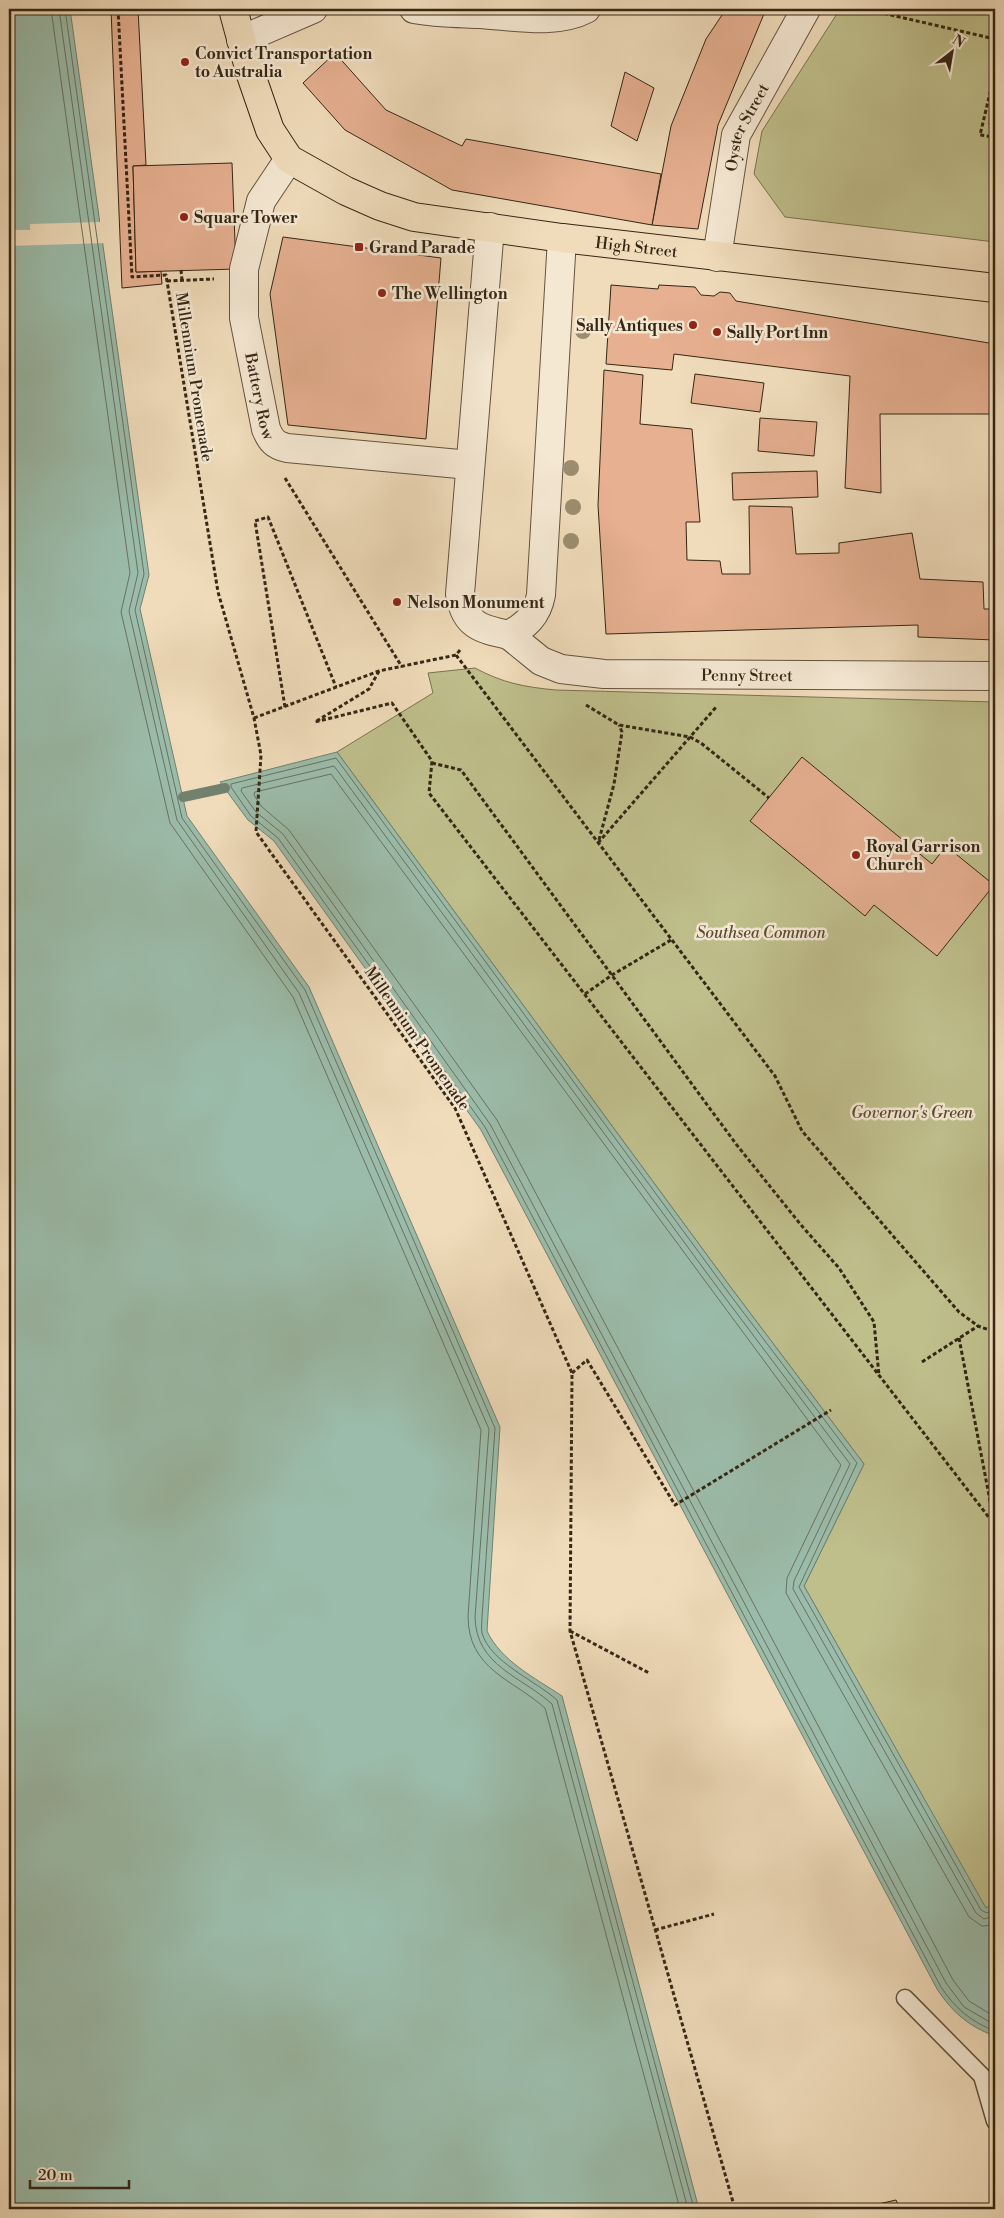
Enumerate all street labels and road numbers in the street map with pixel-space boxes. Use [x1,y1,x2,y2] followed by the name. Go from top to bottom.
[721,80,774,173] street label: Oyster Street
[594,233,679,262] street label: High Street
[171,291,217,463] street label: Millennium Promenade
[240,350,279,444] street label: Battery Row
[701,665,793,686] street label: Penny Street
[360,963,475,1114] street label: Millennium Promenade

